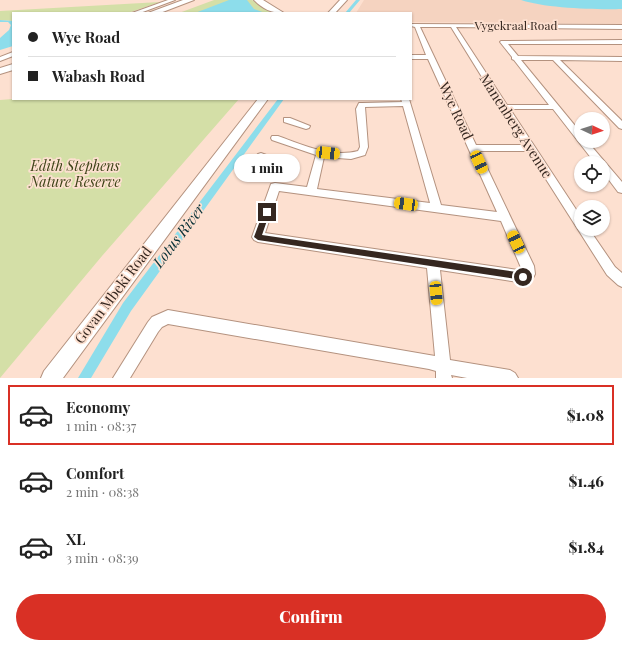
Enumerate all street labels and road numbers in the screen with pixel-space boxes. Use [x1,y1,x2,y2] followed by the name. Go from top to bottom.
[474,17,557,33] street label: Vygekraal Road
[476,70,557,182] street label: Manenberg Avenue
[434,78,478,143] street label: Wye Road
[70,242,155,347] street label: Govan Mbeki Road

